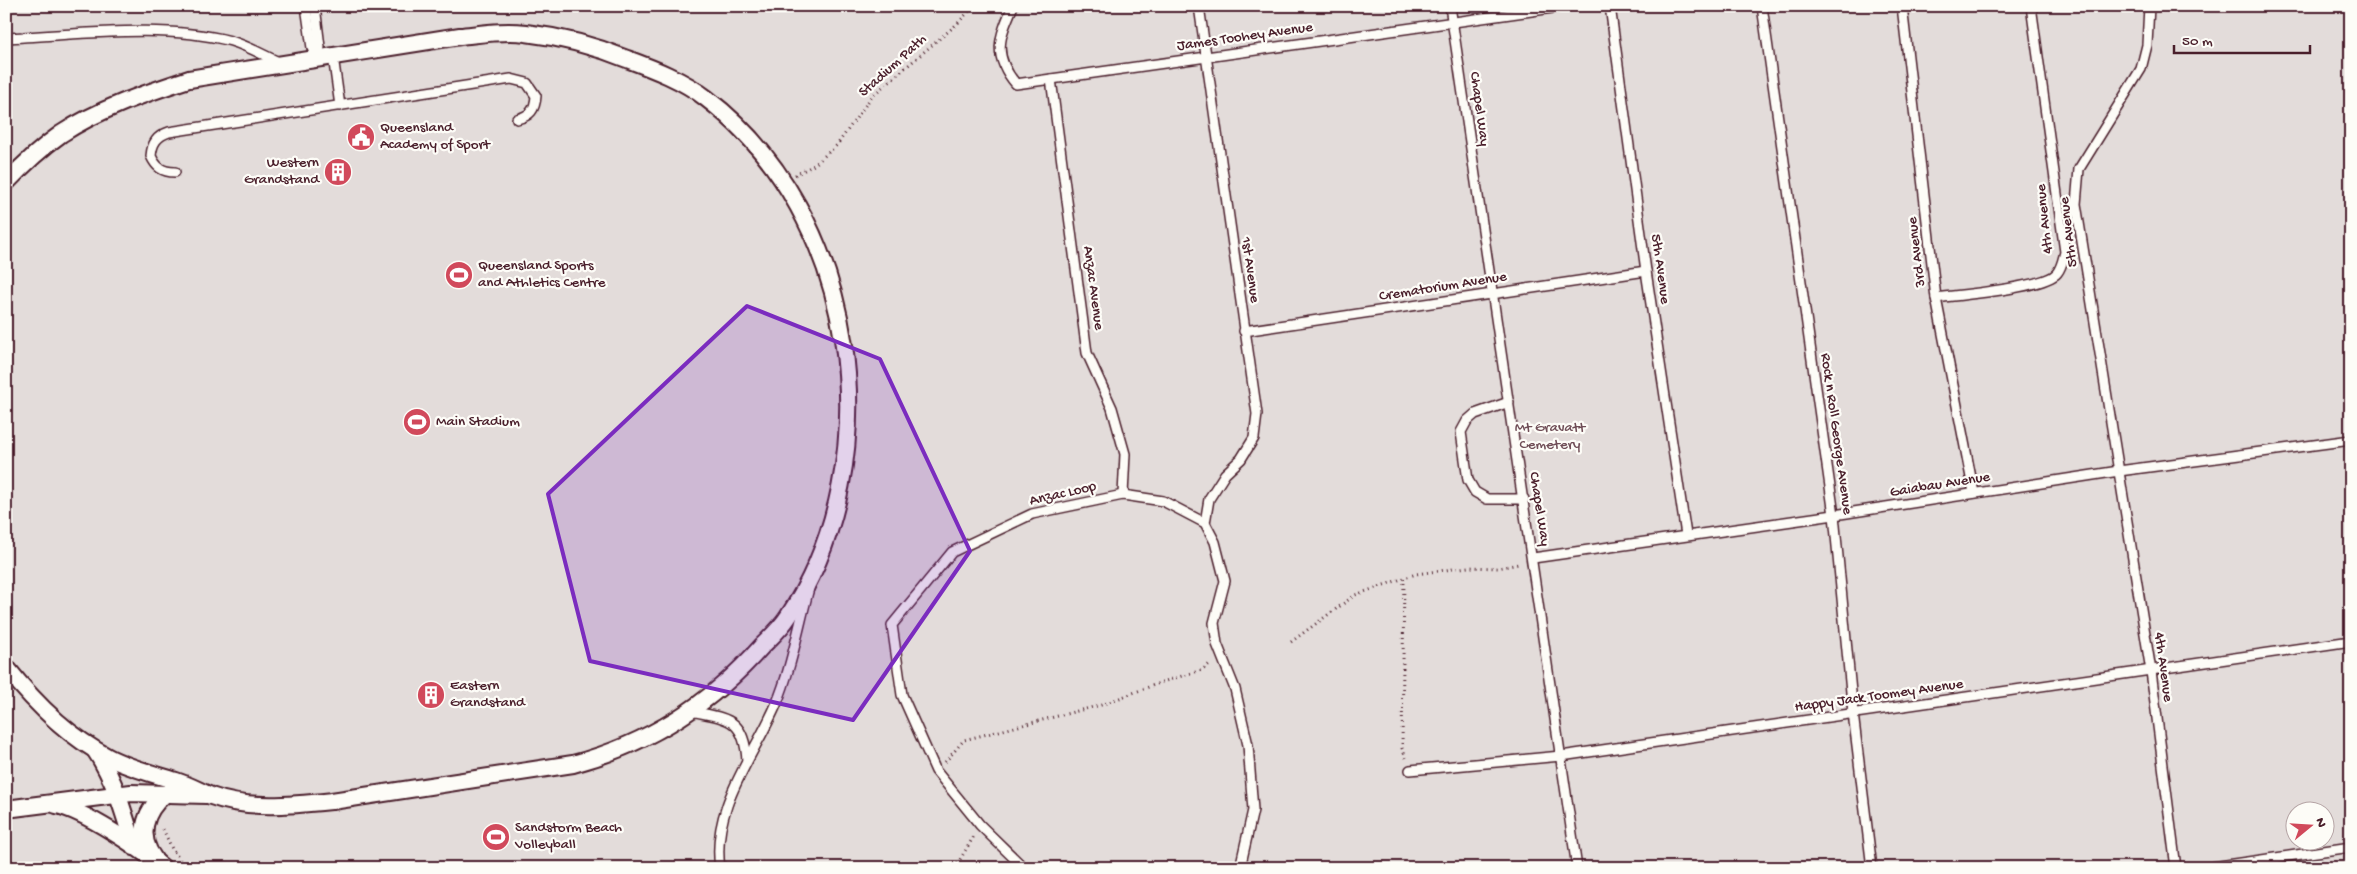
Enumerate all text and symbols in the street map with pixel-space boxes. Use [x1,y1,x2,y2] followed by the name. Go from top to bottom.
[1176,19,1314,55] street label: James Toohey Avenue
[2174,22,2311,54] scale bar
[855,31,931,101] street label: Stadium Path
[2182,33,2213,51] text: 50 m
[1465,71,1493,148] street label: Chapel Way
[380,119,492,154] place label: Queensland Academy of Sport
[346,122,376,152] public building icon: Queensland Academy of Sport
[244,154,320,189] place label: Western Grandstand
[323,157,353,187] building icon: Western Grandstand
[2032,183,2058,255] street label: 4th Avenue
[2056,196,2082,268] street label: 5th Avenue
[1904,216,1930,289] street label: 3rd Avenue
[1646,233,1674,306] street label: 5th Avenue
[1236,235,1264,304] street label: 1st Avenue
[1078,245,1108,331] street label: Anzac Avenue
[478,257,606,292] place label: Queensland Sports and Athletics Centre
[444,260,474,290] sports icon: Queensland Sports and Athletics Centre
[1378,268,1508,306] street label: Crematorium Avenue
[1816,352,1856,516] street label: Rock n Roll George Avenue
[402,407,432,437] sports icon: Main Stadium
[436,413,520,431] place label: Main Stadium
[1515,419,1587,454] park label: Mt Gravatt Cemetery
[1889,468,1992,502] street label: Gaiabau Avenue
[1524,471,1554,548] street label: Chapel Way
[1028,477,1099,510] street label: Anzac Loop
[2149,631,2177,703] street label: 4th Avenue
[1794,675,1965,717] street label: Happy Jack Toomey Avenue
[450,677,526,712] place label: Eastern Grandstand
[416,680,446,710] building icon: Eastern Grandstand
[2284,802,2334,852] north arrow
[2310,816,2329,830] text: N
[514,819,622,854] place label: Sandstorm Beach Volleyball
[481,822,511,852] sports icon: Sandstorm Beach Volleyball

